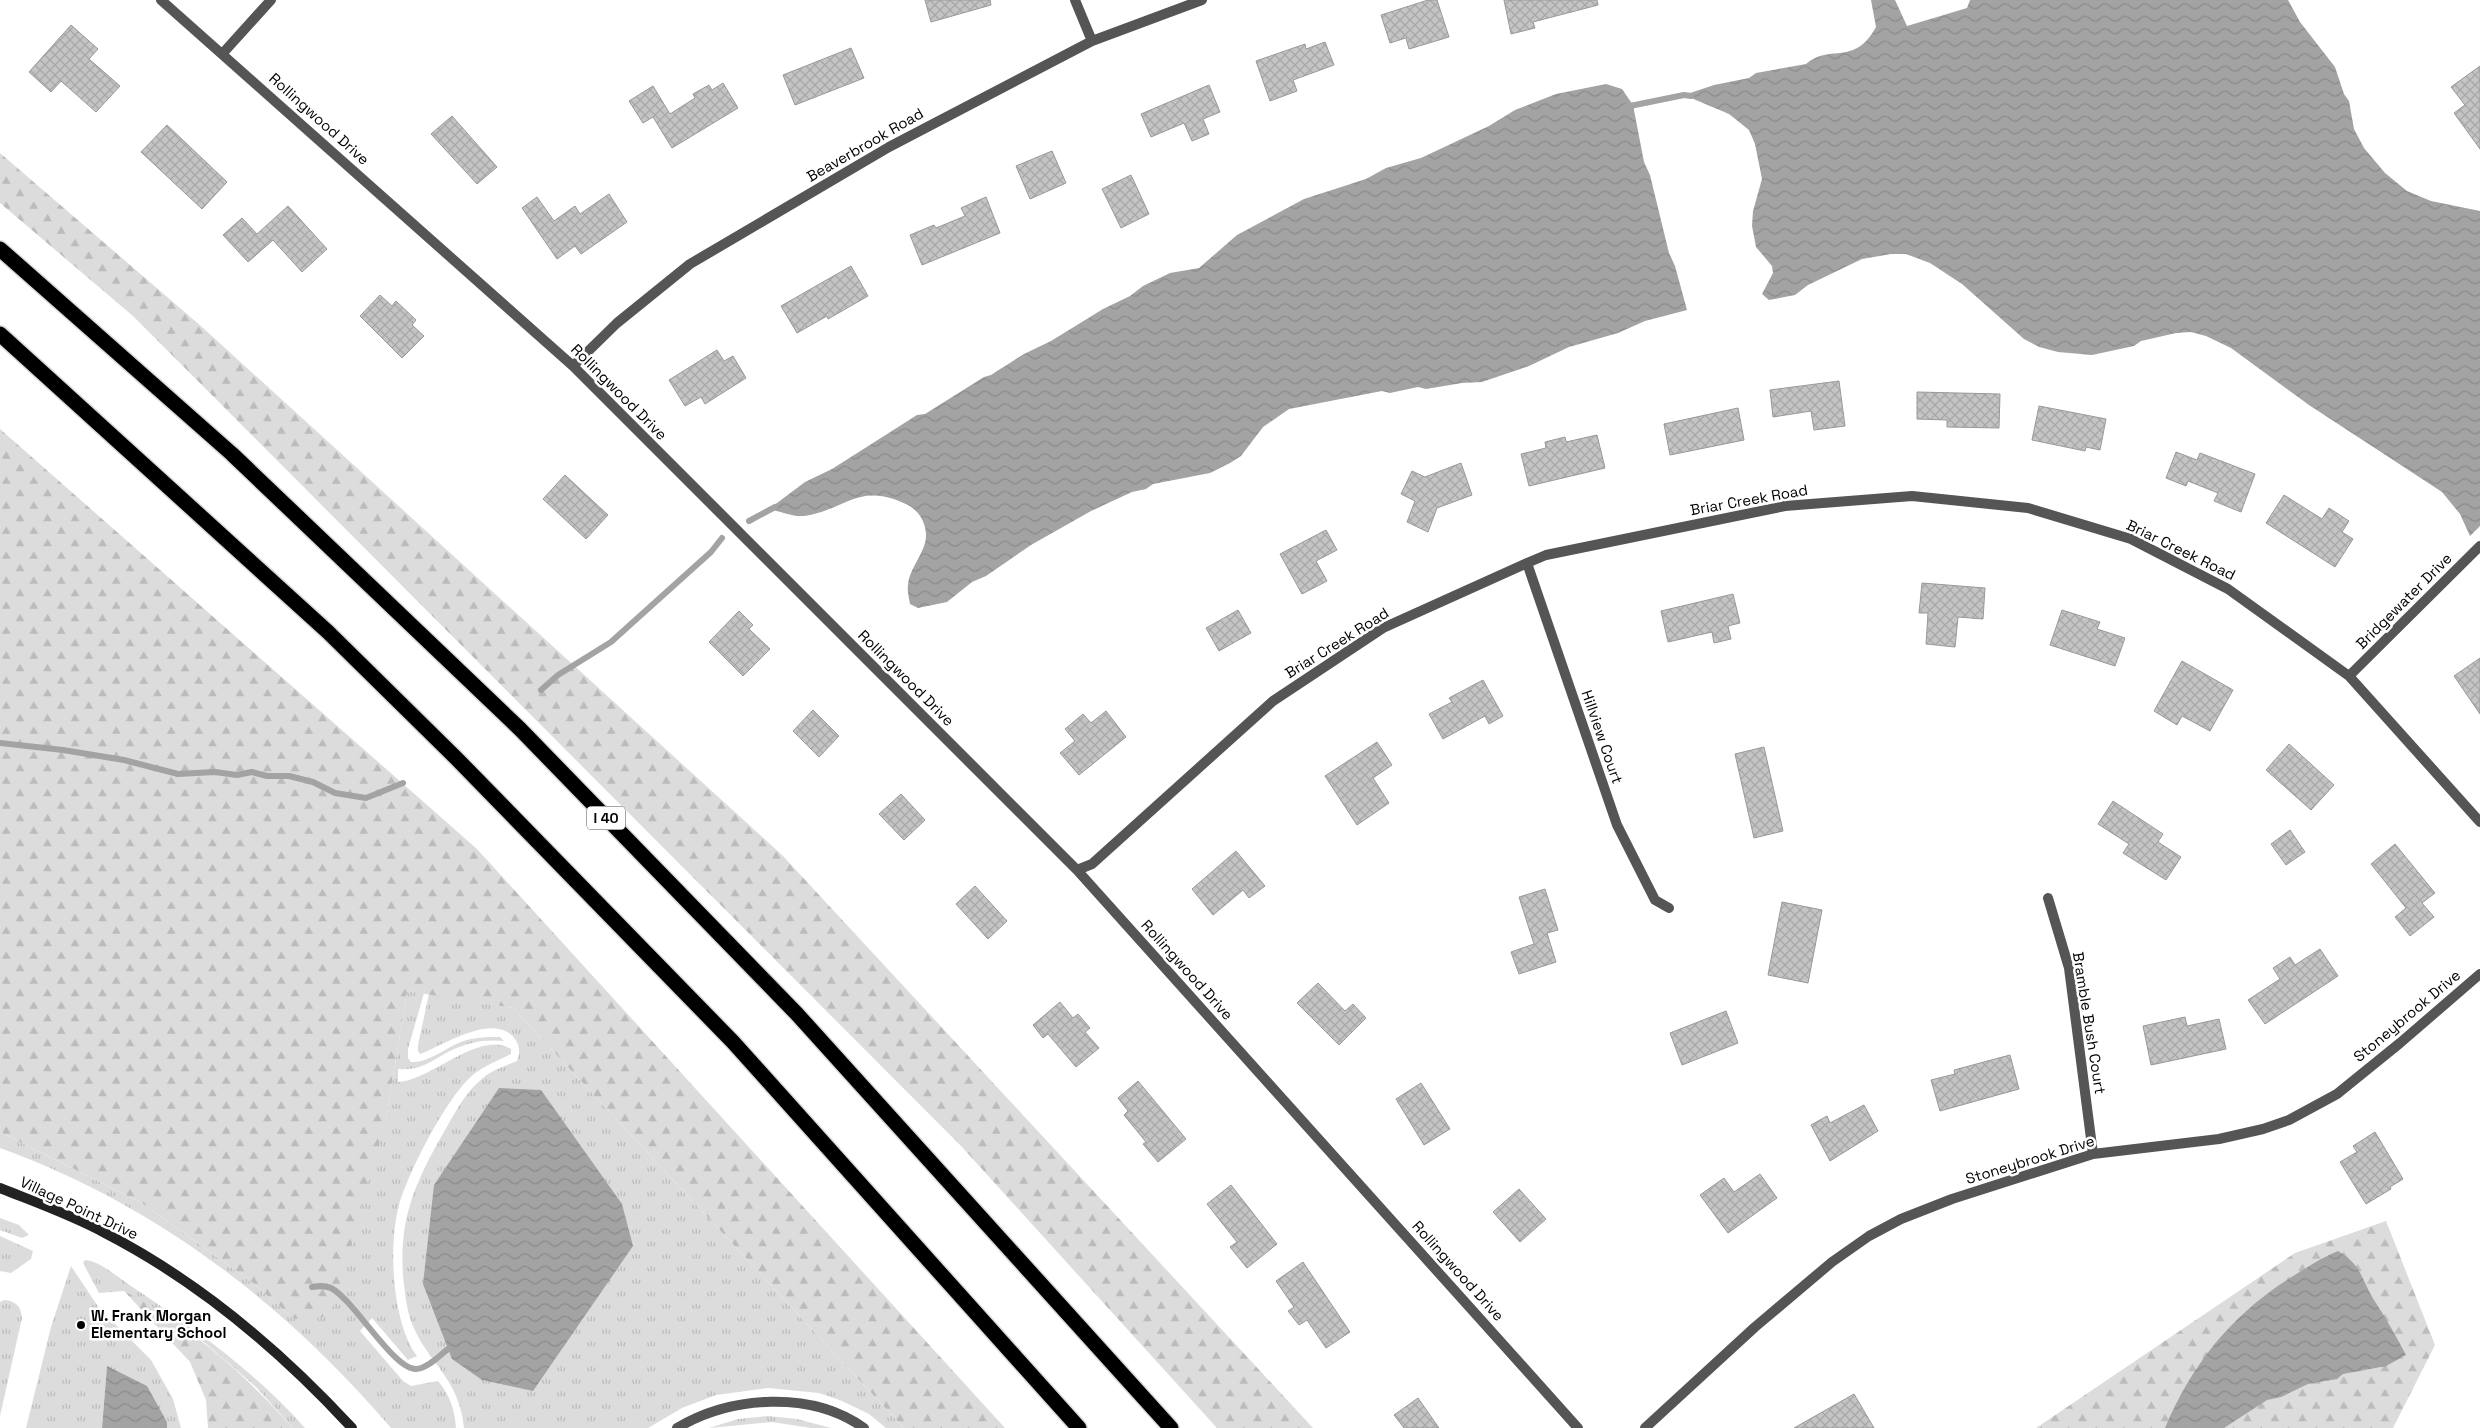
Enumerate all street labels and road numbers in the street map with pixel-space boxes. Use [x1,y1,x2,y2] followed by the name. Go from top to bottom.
[265,69,374,169] street label: Rollingwood Drive
[803,103,927,186] street label: Beaverbrook Road
[567,340,672,444] street label: Rollingwood Drive
[1689,480,1809,519] street label: Briar Creek Road
[2124,515,2239,584] street label: Briar Creek Road
[2352,549,2456,653] street label: Bridgewater Drive
[1281,603,1392,682] street label: Briar Creek Road
[854,626,959,730] street label: Rollingwood Drive
[1578,687,1627,786] street label: Hillview Court
[587,806,625,830] road number: I 40
[1137,916,1237,1024] street label: Rollingwood Drive
[2069,951,2110,1095] street label: Bramble Bush Court
[2349,965,2464,1066] street label: Stoneybrook Drive
[1963,1131,2097,1188] street label: Stoneybrook Drive
[17,1172,142,1243] street label: Village Point Drive
[1408,1217,1508,1325] street label: Rollingwood Drive

